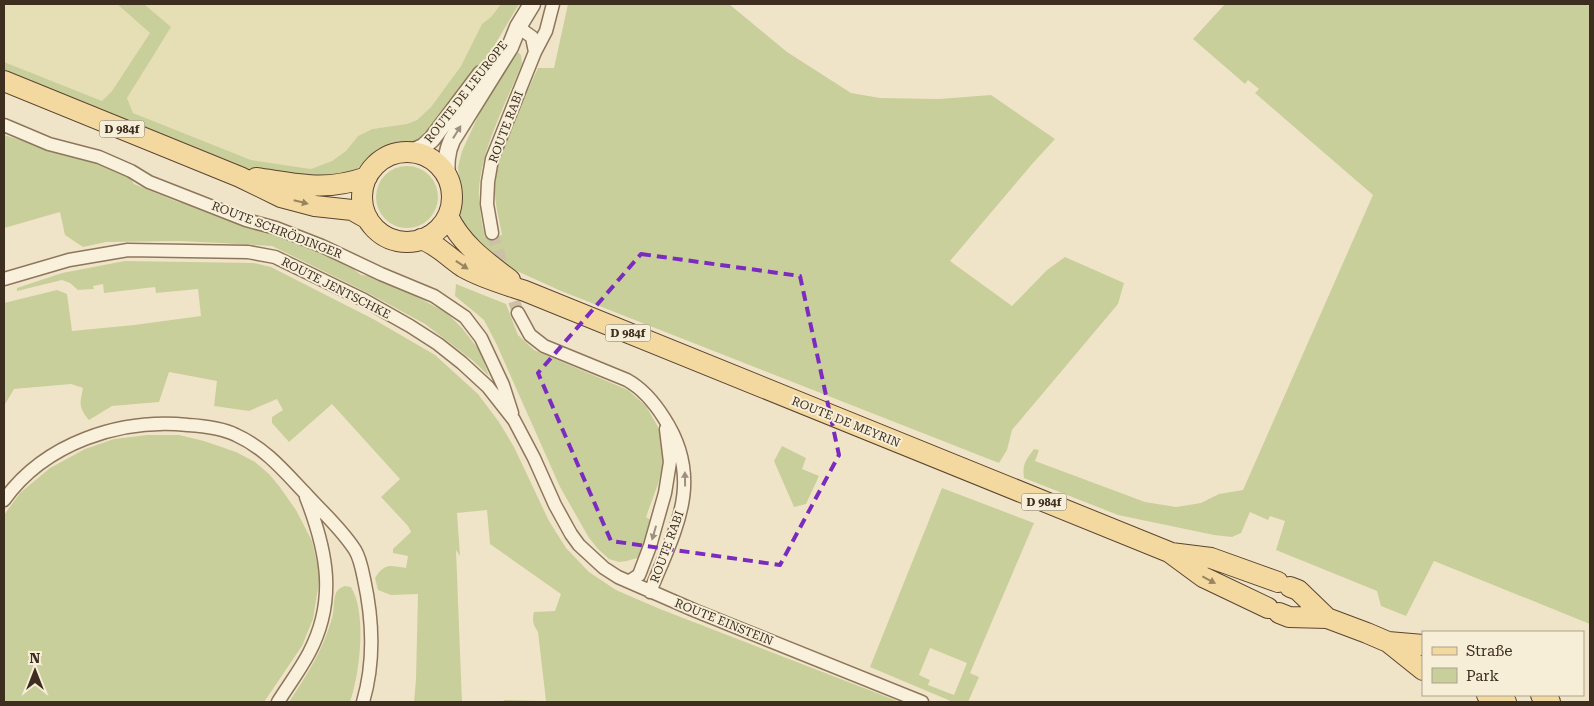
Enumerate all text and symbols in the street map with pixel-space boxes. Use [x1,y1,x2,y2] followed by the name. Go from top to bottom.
[422,38,510,146] street label: ROUTE DE L'EUROPE
[486,89,526,165] street label: ROUTE RABI
[100,120,144,138] road number: D 984f
[453,125,462,138] one-way arrow
[210,199,345,262] street label: ROUTE SCHRÖDINGER
[294,199,309,207] one-way arrow
[279,254,393,322] street label: ROUTE JENTSCHKE
[455,260,469,270] one-way arrow
[606,324,650,342] road number: D 984f
[790,394,903,450] street label: ROUTE DE MEYRIN
[680,471,688,487] one-way arrow
[1022,494,1066,511] road number: D 984f
[647,509,687,585] street label: ROUTE RABI
[650,525,658,540] one-way arrow
[1201,576,1216,584] one-way arrow
[673,596,776,648] street label: ROUTE EINSTEIN
[1422,631,1584,696] legend
[1466,642,1513,660] text: Straße
[10,646,60,696] north arrow
[30,650,41,666] text: N
[1466,667,1500,685] text: Park

